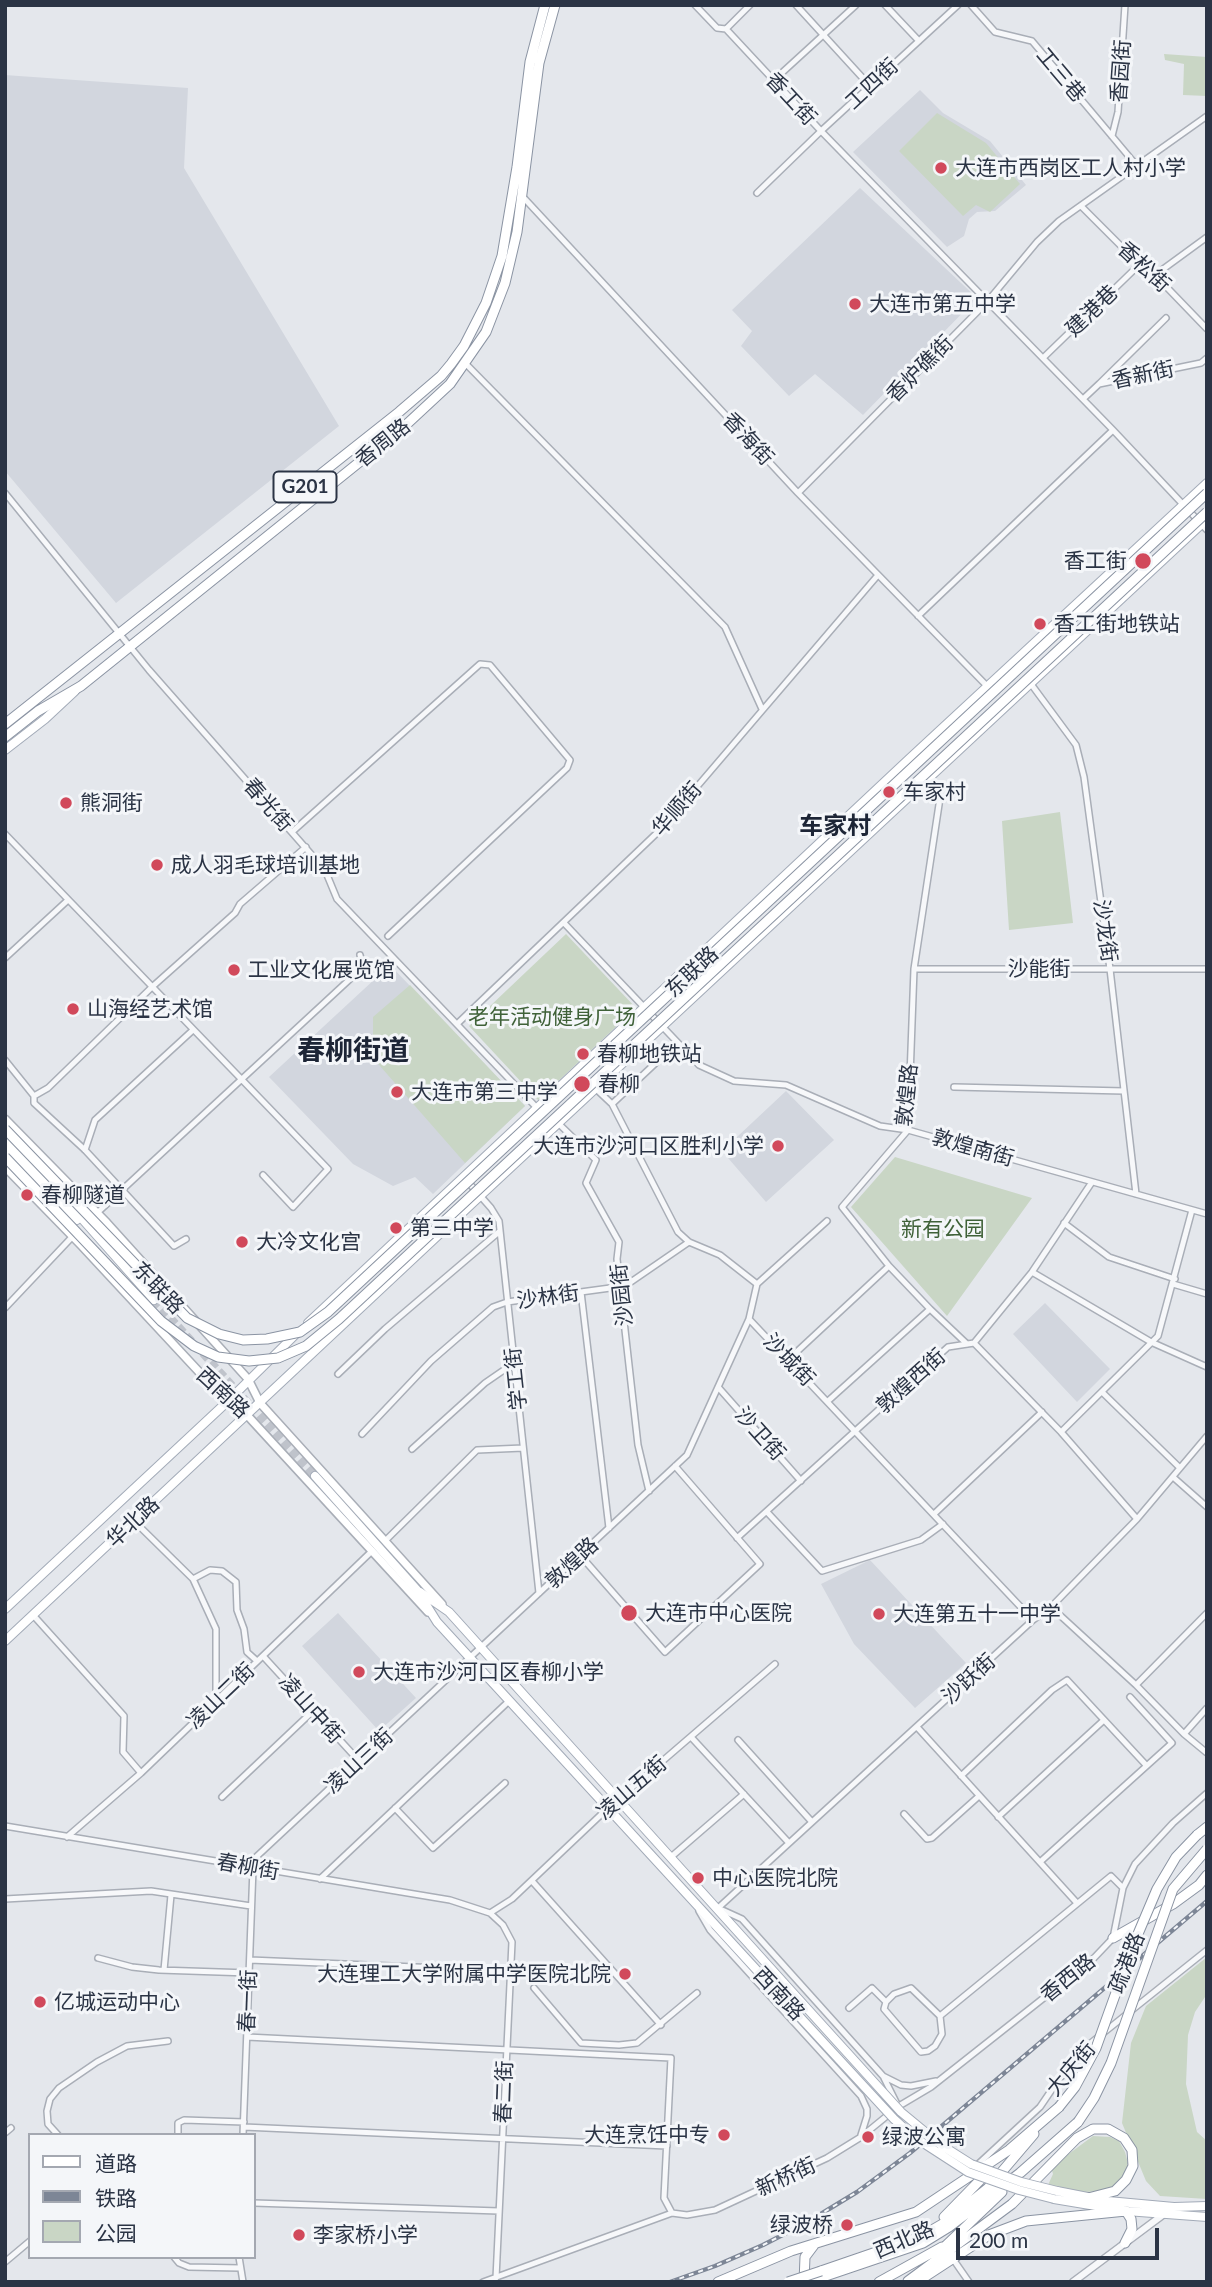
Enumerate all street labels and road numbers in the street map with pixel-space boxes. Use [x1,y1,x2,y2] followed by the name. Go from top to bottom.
[1106,39,1136,103] street label: 香园街
[1031,43,1091,107] street label: 工三巷
[840,53,904,115] street label: 工四街
[760,67,822,131] street label: 香工街
[1112,236,1176,298] street label: 香松街
[1061,280,1123,342] street label: 建港巷
[881,330,959,408] street label: 香炉礁街
[1110,356,1176,394] street label: 香新街
[717,407,779,471] street label: 香海街
[351,413,415,473] street label: 香周路
[274,472,336,502] road number: G201
[238,773,298,837] street label: 春光街
[647,777,707,841] street label: 华顺街
[1088,898,1122,964] street label: 沙龙街
[660,941,724,1003] street label: 东联路
[1008,956,1070,982] street label: 沙能街
[891,1062,923,1128] street label: 敦煌路
[929,1124,1017,1172] street label: 敦煌南街
[127,1257,189,1319] street label: 东联路
[606,1262,638,1328] street label: 沙园街
[515,1280,581,1314] street label: 沙林街
[758,1329,820,1391] street label: 沙城街
[871,1344,951,1418] street label: 敦煌西街
[500,1346,532,1412] street label: 学工街
[191,1362,255,1424] street label: 西南路
[730,1402,790,1466] street label: 沙卫街
[101,1491,165,1553] street label: 华北路
[540,1532,604,1594] street label: 敦煌路
[937,1649,1001,1709] street label: 沙跃街
[182,1658,260,1734] street label: 凌山二街
[274,1669,348,1749] street label: 凌山中街
[320,1723,398,1799] street label: 凌山三街
[592,1751,672,1825] street label: 凌山五街
[215,1849,281,1885] street label: 春柳街
[1104,1929,1150,1997] street label: 疏港路
[1036,1948,1100,2008] street label: 香西路
[748,1962,810,2026] street label: 西南路
[234,1969,262,2033] street label: 春一街
[1041,2037,1101,2101] street label: 大庆街
[490,2060,518,2124] street label: 春二街
[752,2152,820,2202] street label: 新桥街
[870,2216,938,2264] street label: 西北路

